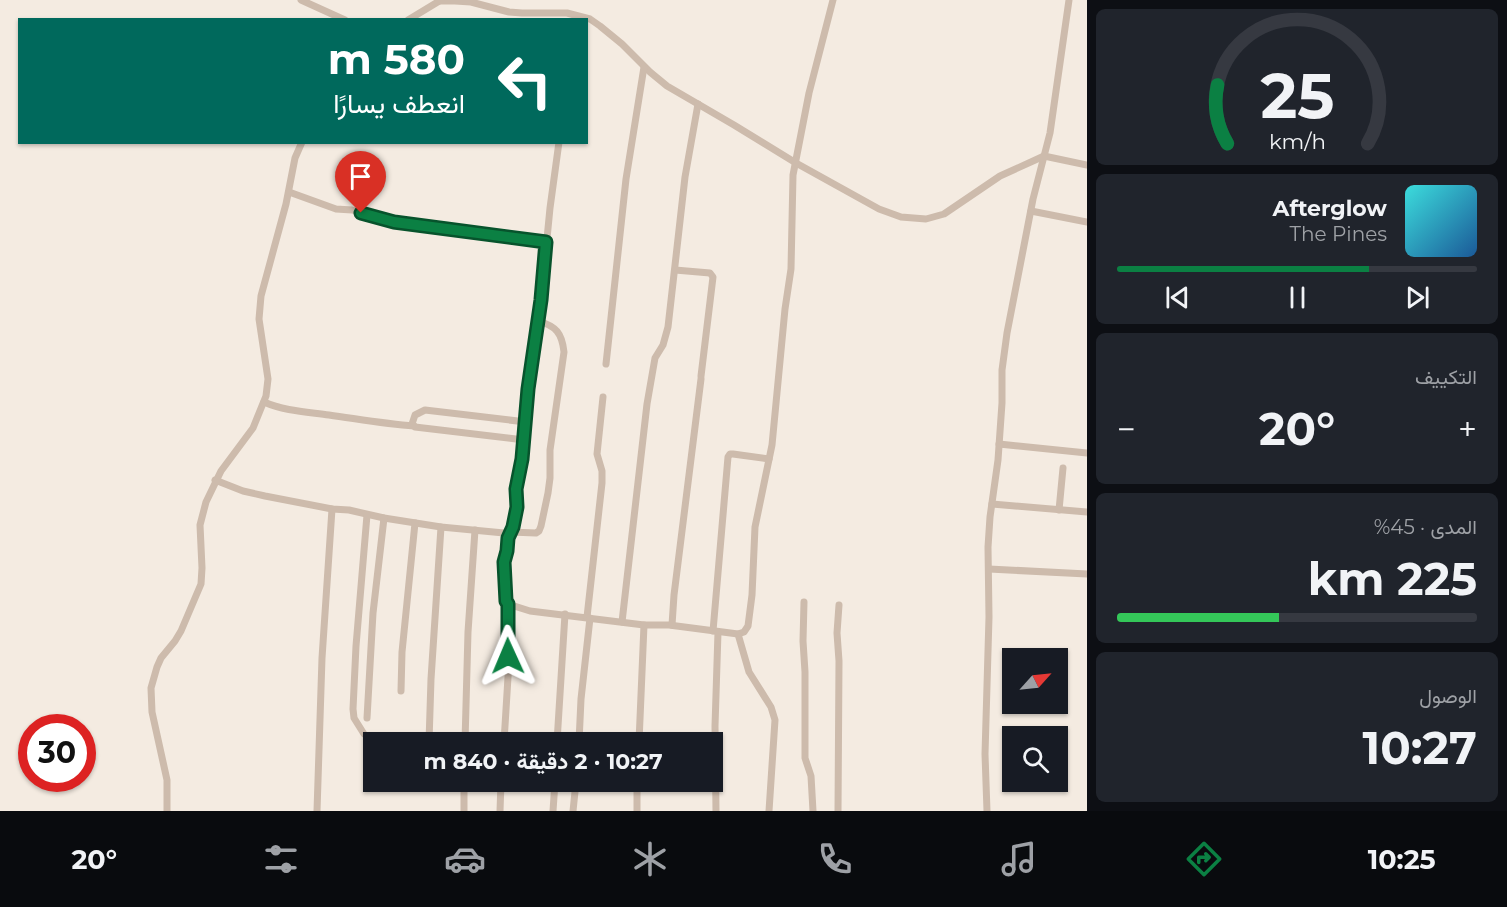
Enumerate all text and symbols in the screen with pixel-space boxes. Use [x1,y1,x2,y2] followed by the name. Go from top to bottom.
[328,33,465,85] text: 580 m
[486,42,564,120] icon: left
[1260,58,1334,134] text: 25
[333,87,465,120] text: انعطف يسارًا
[1268,128,1326,154] text: km/h
[335,151,386,213] pin
[344,160,377,193] icon: arrive
[1273,195,1387,222] text: Afterglow
[1290,222,1387,246] text: The Pines
[1161,281,1194,314] icon: previous
[1281,281,1314,314] icon: pause
[1401,281,1434,314] icon: next
[1415,365,1477,389] text: التكييف
[1259,401,1335,456] text: 20°
[1117,409,1136,449] text: −
[1458,409,1477,449] text: +
[1374,515,1477,539] text: المدى · 45%
[1308,551,1477,606] text: 225 km
[476,624,540,688] position arrow
[1002,648,1068,714] north arrow
[1002,648,1068,792] map controls
[1419,684,1477,708] text: الوصول
[18,714,96,792] speed limit sign: 30
[1363,720,1477,775] text: 10:27
[1002,726,1068,792] button: search
[423,748,663,775] text: 10:27 · 2 دقيقة · 840 m
[260,838,302,880] icon: filters
[444,838,486,880] icon: car
[629,838,671,880] icon: climate
[814,838,856,880] icon: phone
[998,838,1040,880] icon: music
[1183,838,1225,880] icon: directions
[71,843,117,876] text: 20°
[1368,843,1436,876] text: 10:25

